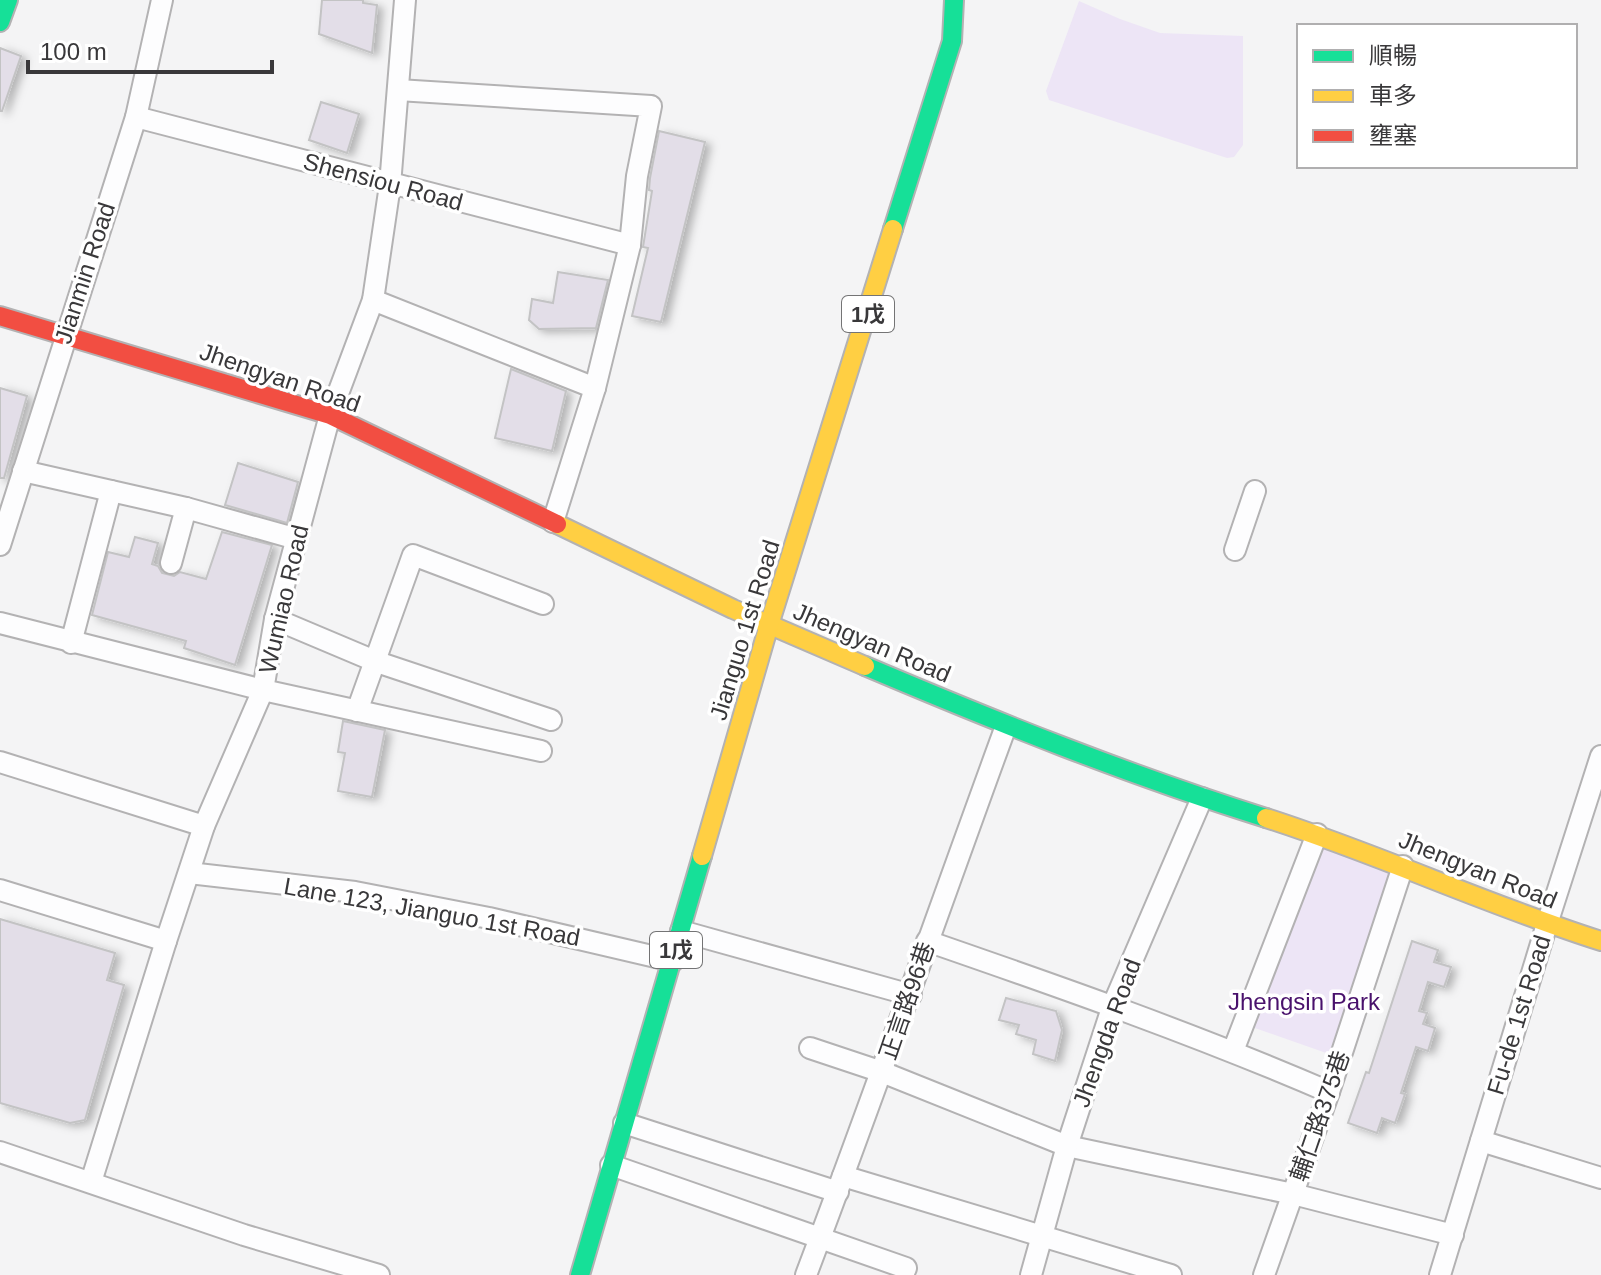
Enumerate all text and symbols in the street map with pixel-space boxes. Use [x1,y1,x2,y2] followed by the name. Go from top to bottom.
[28,24,272,74] scale bar
[1297,24,1577,168] legend
[40,38,107,65] text: 100 m
[1369,42,1417,69] text: 順暢
[1369,82,1417,109] text: 車多
[1369,122,1417,149] text: 壅塞
[300,147,466,216] street label: Shensiou Road
[49,199,120,347] street label: Jianmin Road
[842,296,894,332] road number: 1戊
[196,337,364,418] street label: Jhengyan Road
[253,522,314,676] street label: Wumiao Road
[704,537,785,723] street label: Jianguo 1st Road
[790,597,955,688] street label: Jhengyan Road
[1395,826,1561,914] street label: Jhengyan Road
[282,872,582,951] street label: Lane 123, Jianguo 1st Road
[650,932,702,968] road number: 1戊
[1481,932,1556,1098] street label: Fu-de 1st Road
[874,938,939,1063] street label: 正言路96巷
[1067,955,1146,1111] street label: Jhengda Road
[1228,988,1381,1015] park label: Jhengsin Park
[1285,1047,1354,1185] street label: 輔仁路375巷

